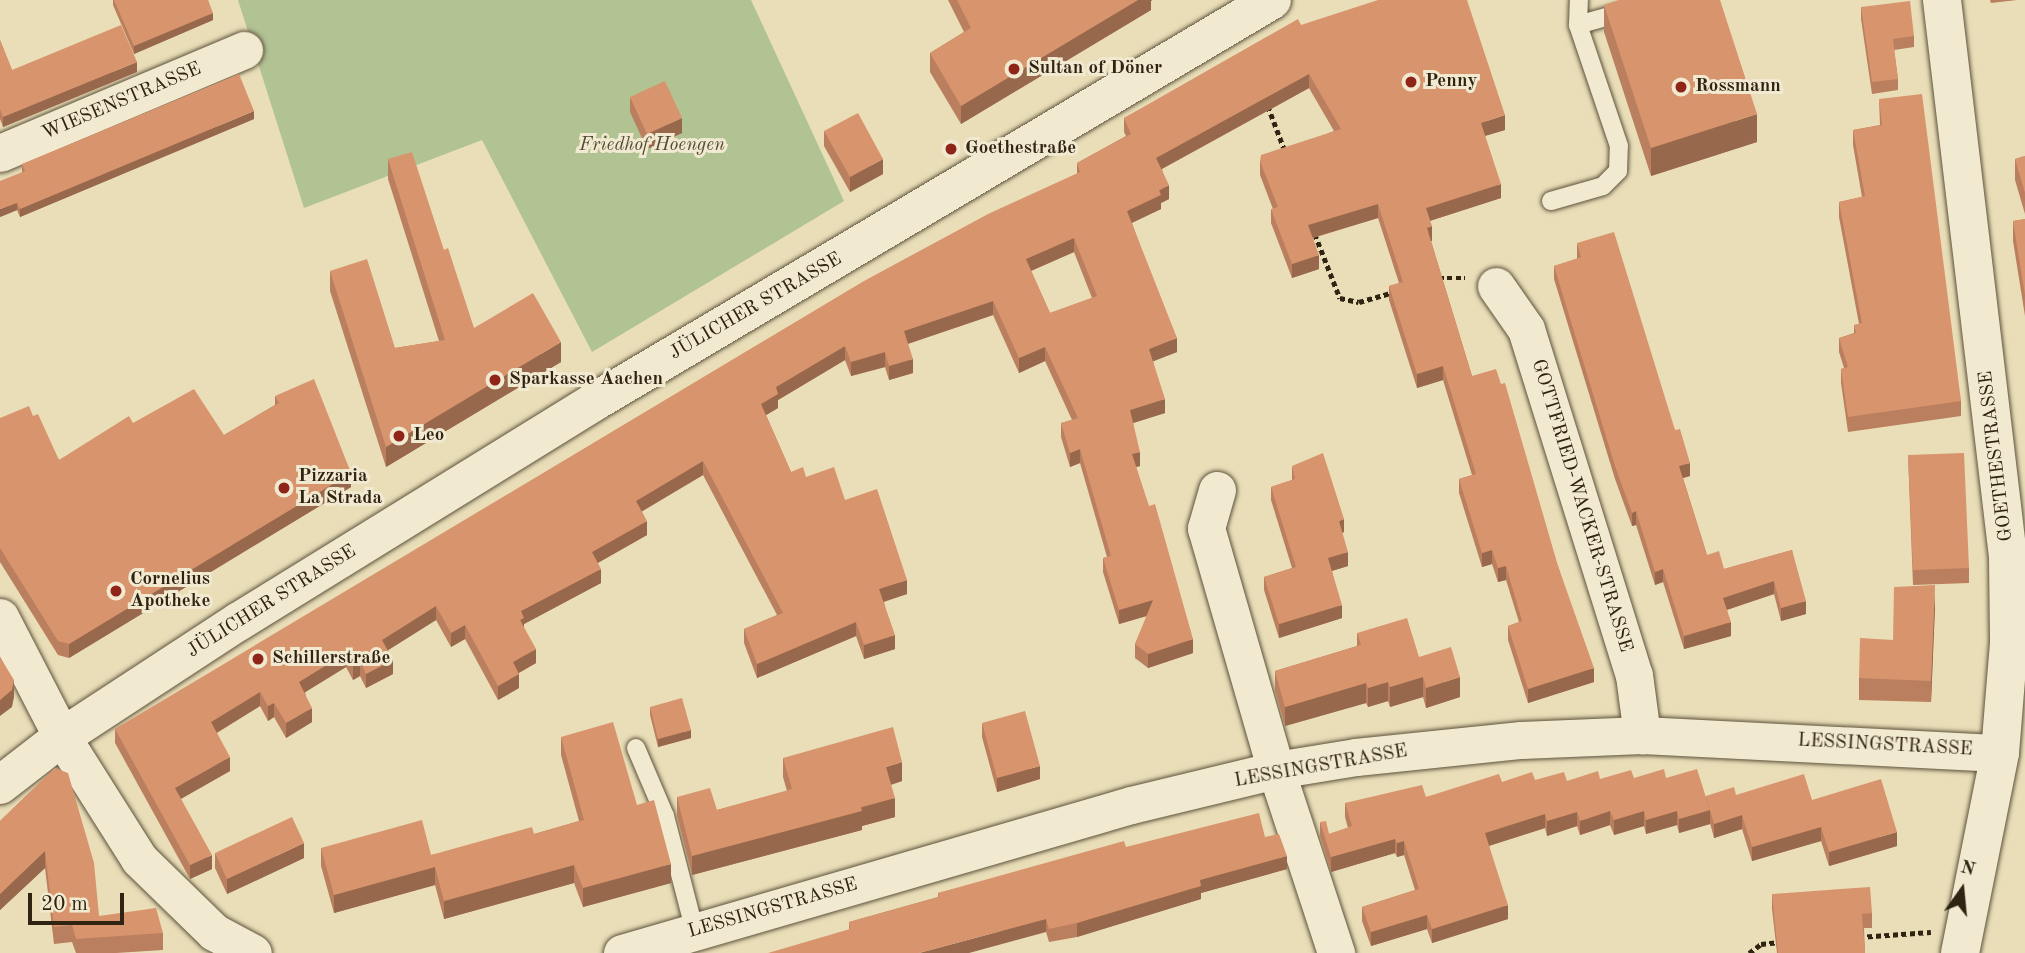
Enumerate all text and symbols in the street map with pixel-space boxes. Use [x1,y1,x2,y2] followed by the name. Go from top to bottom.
[39,58,205,146] street label: WIESENSTRASSE
[1028,58,1162,80] place label: Sultan of Döner
[1006,61,1022,77] marker: Sultan of Döner
[1425,71,1477,93] place label: Penny
[1403,74,1419,90] marker: Penny
[1695,76,1781,98] place label: Rossmann
[1673,79,1689,95] marker: Rossmann
[579,135,725,157] park label: Friedhof Hoengen
[965,138,1076,160] place label: Goethestraße
[943,141,959,157] marker: Goethestraße
[666,248,846,366] street label: JÜLICHER STRASSE
[1525,357,1637,655] street label: GOTTFRIED-WACKER-STRASSE
[509,369,663,391] place label: Sparkasse Aachen
[1975,369,2019,543] street label: GOETHESTRASSE
[487,372,503,388] marker: Sparkasse Aachen
[413,425,444,447] place label: Leo
[391,428,407,444] marker: Leo
[298,466,382,510] place label: Pizzaria La Strada
[276,480,292,496] marker: Pizzaria La Strada
[183,541,361,663] street label: JÜLICHER STRASSE
[130,569,210,613] place label: Cornelius Apotheke
[108,583,124,599] marker: Cornelius Apotheke
[272,648,390,670] place label: Schillerstraße
[250,651,266,667] marker: Schillerstraße
[1797,730,1973,762] street label: LESSINGSTRASSE
[1233,741,1409,793] street label: LESSINGSTRASSE
[1927,855,1997,925] north arrow
[1958,858,1977,880] text: N
[686,874,860,944] street label: LESSINGSTRASSE
[32,880,128,924] scale bar
[41,894,88,915] text: 20 m

